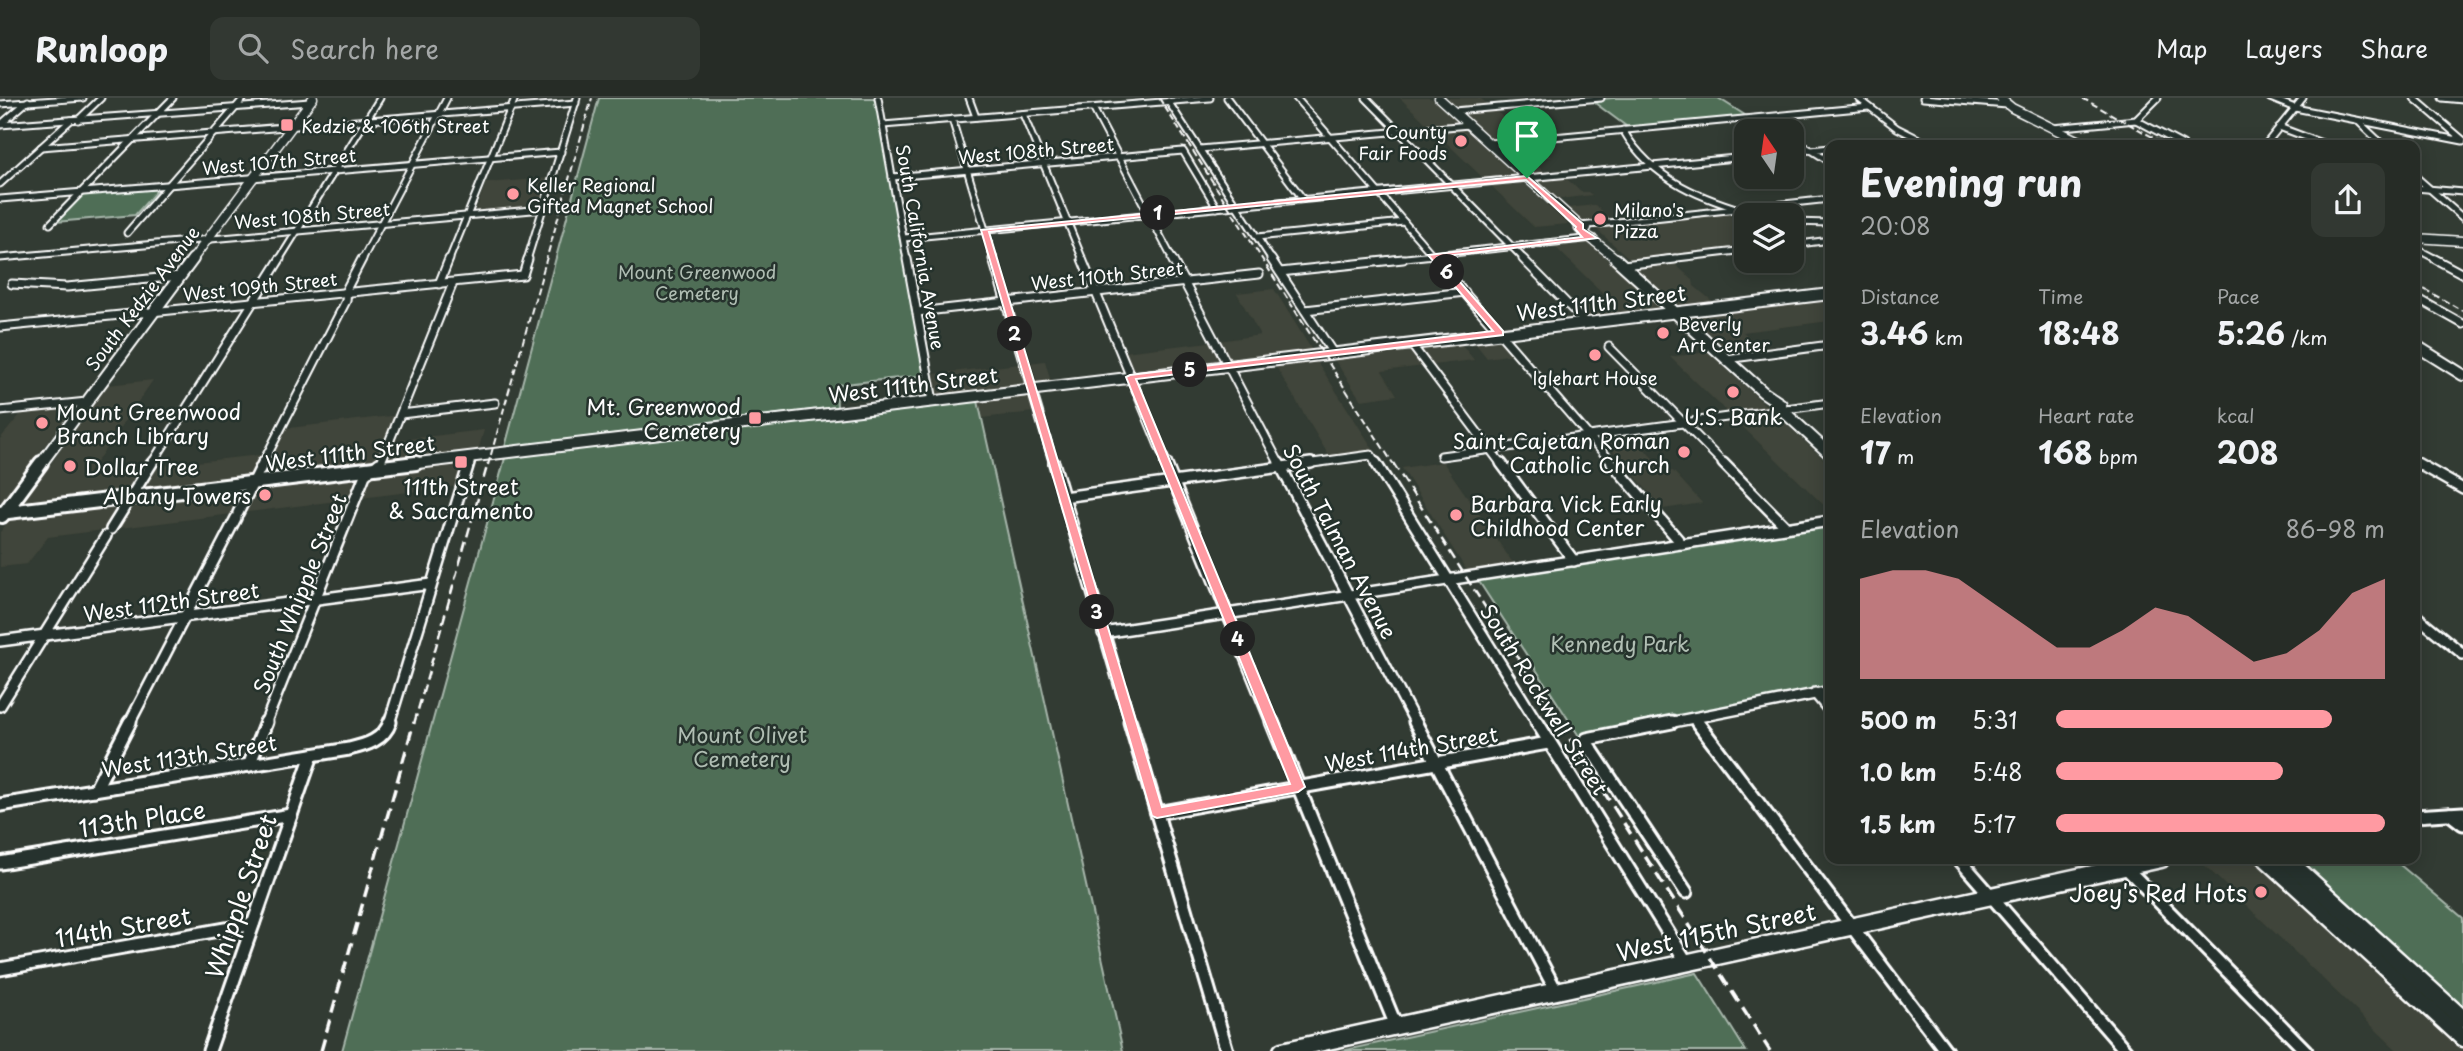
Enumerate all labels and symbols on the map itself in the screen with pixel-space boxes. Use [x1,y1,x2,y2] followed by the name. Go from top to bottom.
[1497,106,1557,178] pin
[301,112,489,139] place label: Kedzie & 106th Street
[279,117,295,133] marker: Kedzie & 106th Street
[1358,118,1447,166] place label: County Fair Foods
[1734,119,1804,189] north arrow
[957,130,1115,170] street label: West 108th Street
[1453,133,1469,149] marker: County Fair Foods
[201,141,357,181] street label: West 107th Street
[890,142,952,352] street label: South California Avenue
[527,171,713,219] place label: Keller Regional Gifted Magnet School
[505,186,521,202] marker: Keller Regional Gifted Magnet School
[233,195,391,235] street label: West 108th Street
[1140,195,1176,230] pin: 1
[1614,196,1684,244] place label: Milano's Pizza
[1592,211,1608,227] marker: Milano's Pizza
[78,220,206,376] street label: South Kedzie Avenue
[1030,254,1184,296] street label: West 110th Street
[1430,254,1464,290] pin: 6
[618,258,776,306] park label: Mount Greenwood Cemetery
[182,264,338,308] street label: West 109th Street
[1514,276,1688,328] street label: West 111th Street
[1677,310,1770,358] place label: Beverly Art Center
[998,316,1032,352] pin: 2
[1655,325,1671,341] marker: Beverly Art Center
[1587,347,1603,363] marker: Iglehart House
[1172,352,1208,388] pin: 5
[826,358,1000,410] street label: West 111th Street
[1532,364,1658,391] place label: Iglehart House
[1725,384,1741,400] marker: U.S. Bank
[586,390,741,446] place label: Mt. Greenwood Cemetery
[56,395,241,451] place label: Mount Greenwood Branch Library
[1684,400,1783,432] place label: U.S. Bank
[747,410,763,426] marker: Mt. Greenwood Cemetery
[34,415,50,431] marker: Mount Greenwood Branch Library
[1453,424,1670,480] place label: Saint Cajetan Roman Catholic Church
[263,426,437,478] street label: West 111th Street
[1276,438,1406,644] street label: South Talman Avenue
[1676,444,1692,460] marker: Saint Cajetan Roman Catholic Church
[84,450,199,482] place label: Dollar Tree
[453,454,469,470] marker: 111th Street & Sacramento
[62,458,78,474] marker: Dollar Tree
[389,470,533,526] place label: 111th Street & Sacramento
[103,479,251,511] place label: Albany Towers
[257,487,273,503] marker: Albany Towers
[1470,487,1662,543] place label: Barbara Vick Early Childhood Center
[244,488,354,698] street label: South Whipple Street
[1448,507,1464,523] marker: Barbara Vick Early Childhood Center
[81,573,261,629] street label: West 112th Street
[1080,594,1114,630] pin: 3
[1473,597,1617,801] street label: South Rockwell Street
[1220,622,1256,656] pin: 4
[1550,627,1690,659] park label: Kennedy Park
[1322,717,1500,779] street label: West 114th Street
[677,718,807,774] park label: Mount Olivet Cemetery
[99,725,279,785] street label: West 113th Street
[76,790,208,846] street label: 113th Place
[195,809,285,983] street label: Whipple Street
[2069,874,2247,910] place label: Joey's Red Hots
[2253,884,2269,900] marker: Joey's Red Hots
[1613,892,1819,970] street label: West 115th Street
[52,896,194,956] street label: 114th Street

